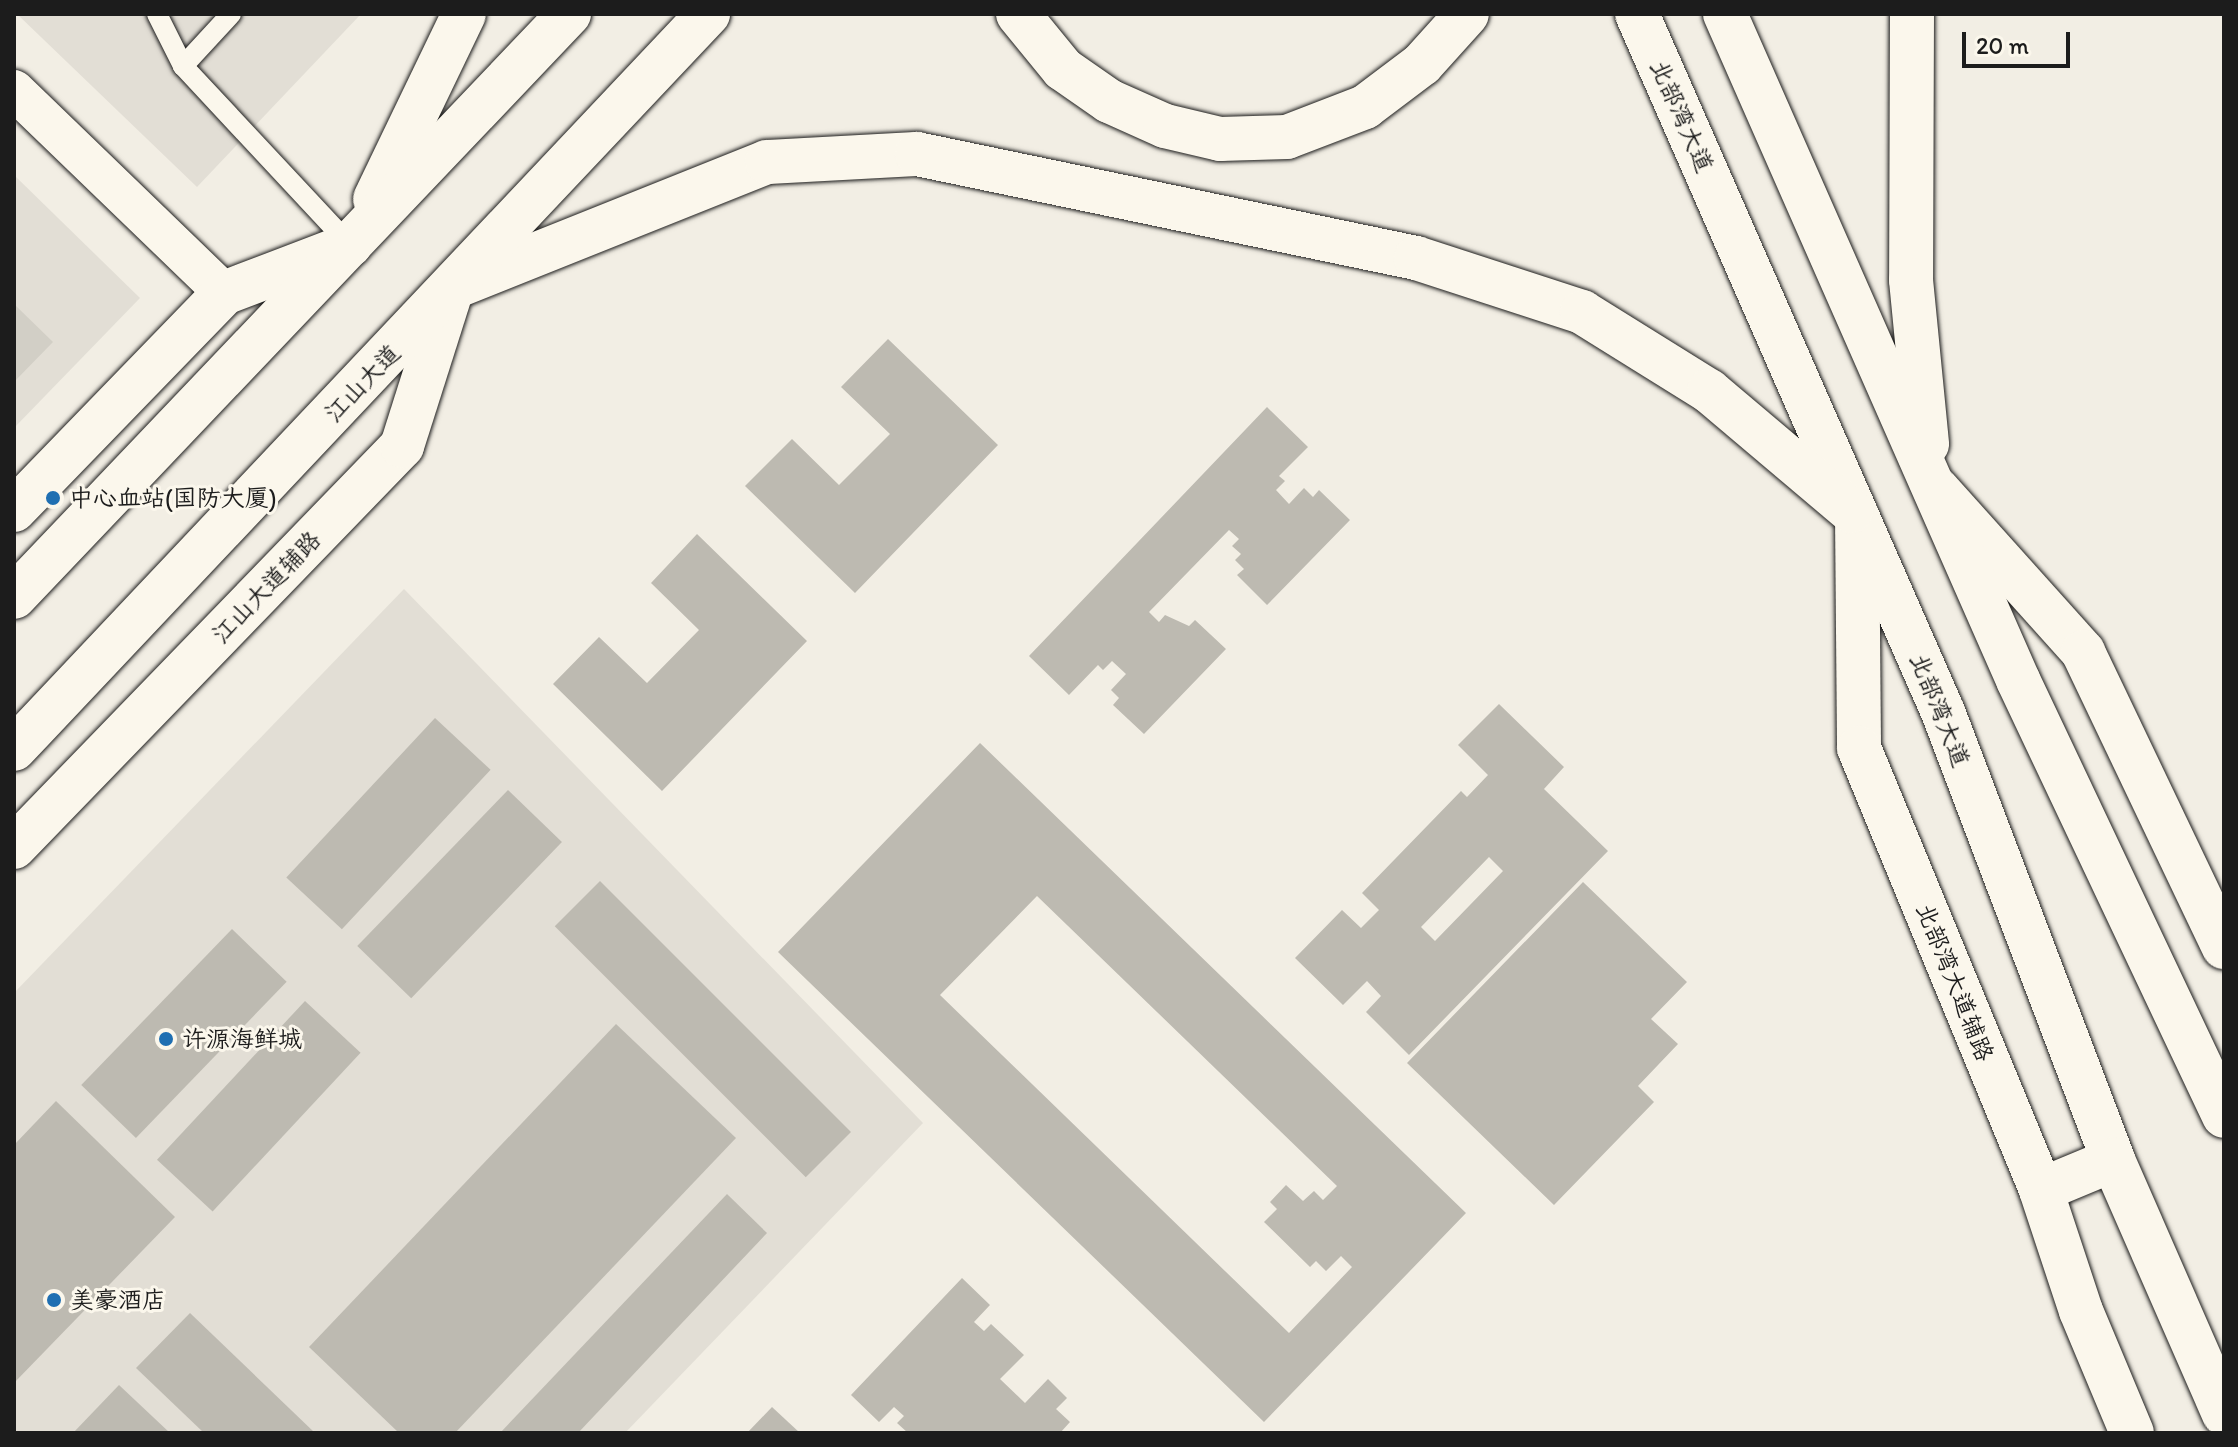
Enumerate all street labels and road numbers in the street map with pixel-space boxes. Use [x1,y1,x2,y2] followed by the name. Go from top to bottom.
[1644,55,1720,177] street label: 北部湾大道
[318,338,406,428] street label: 江山大道
[206,525,326,649] street label: 江山大道辅路
[1904,649,1976,771] street label: 北部湾大道
[1910,899,2000,1065] street label: 北部湾大道辅路

